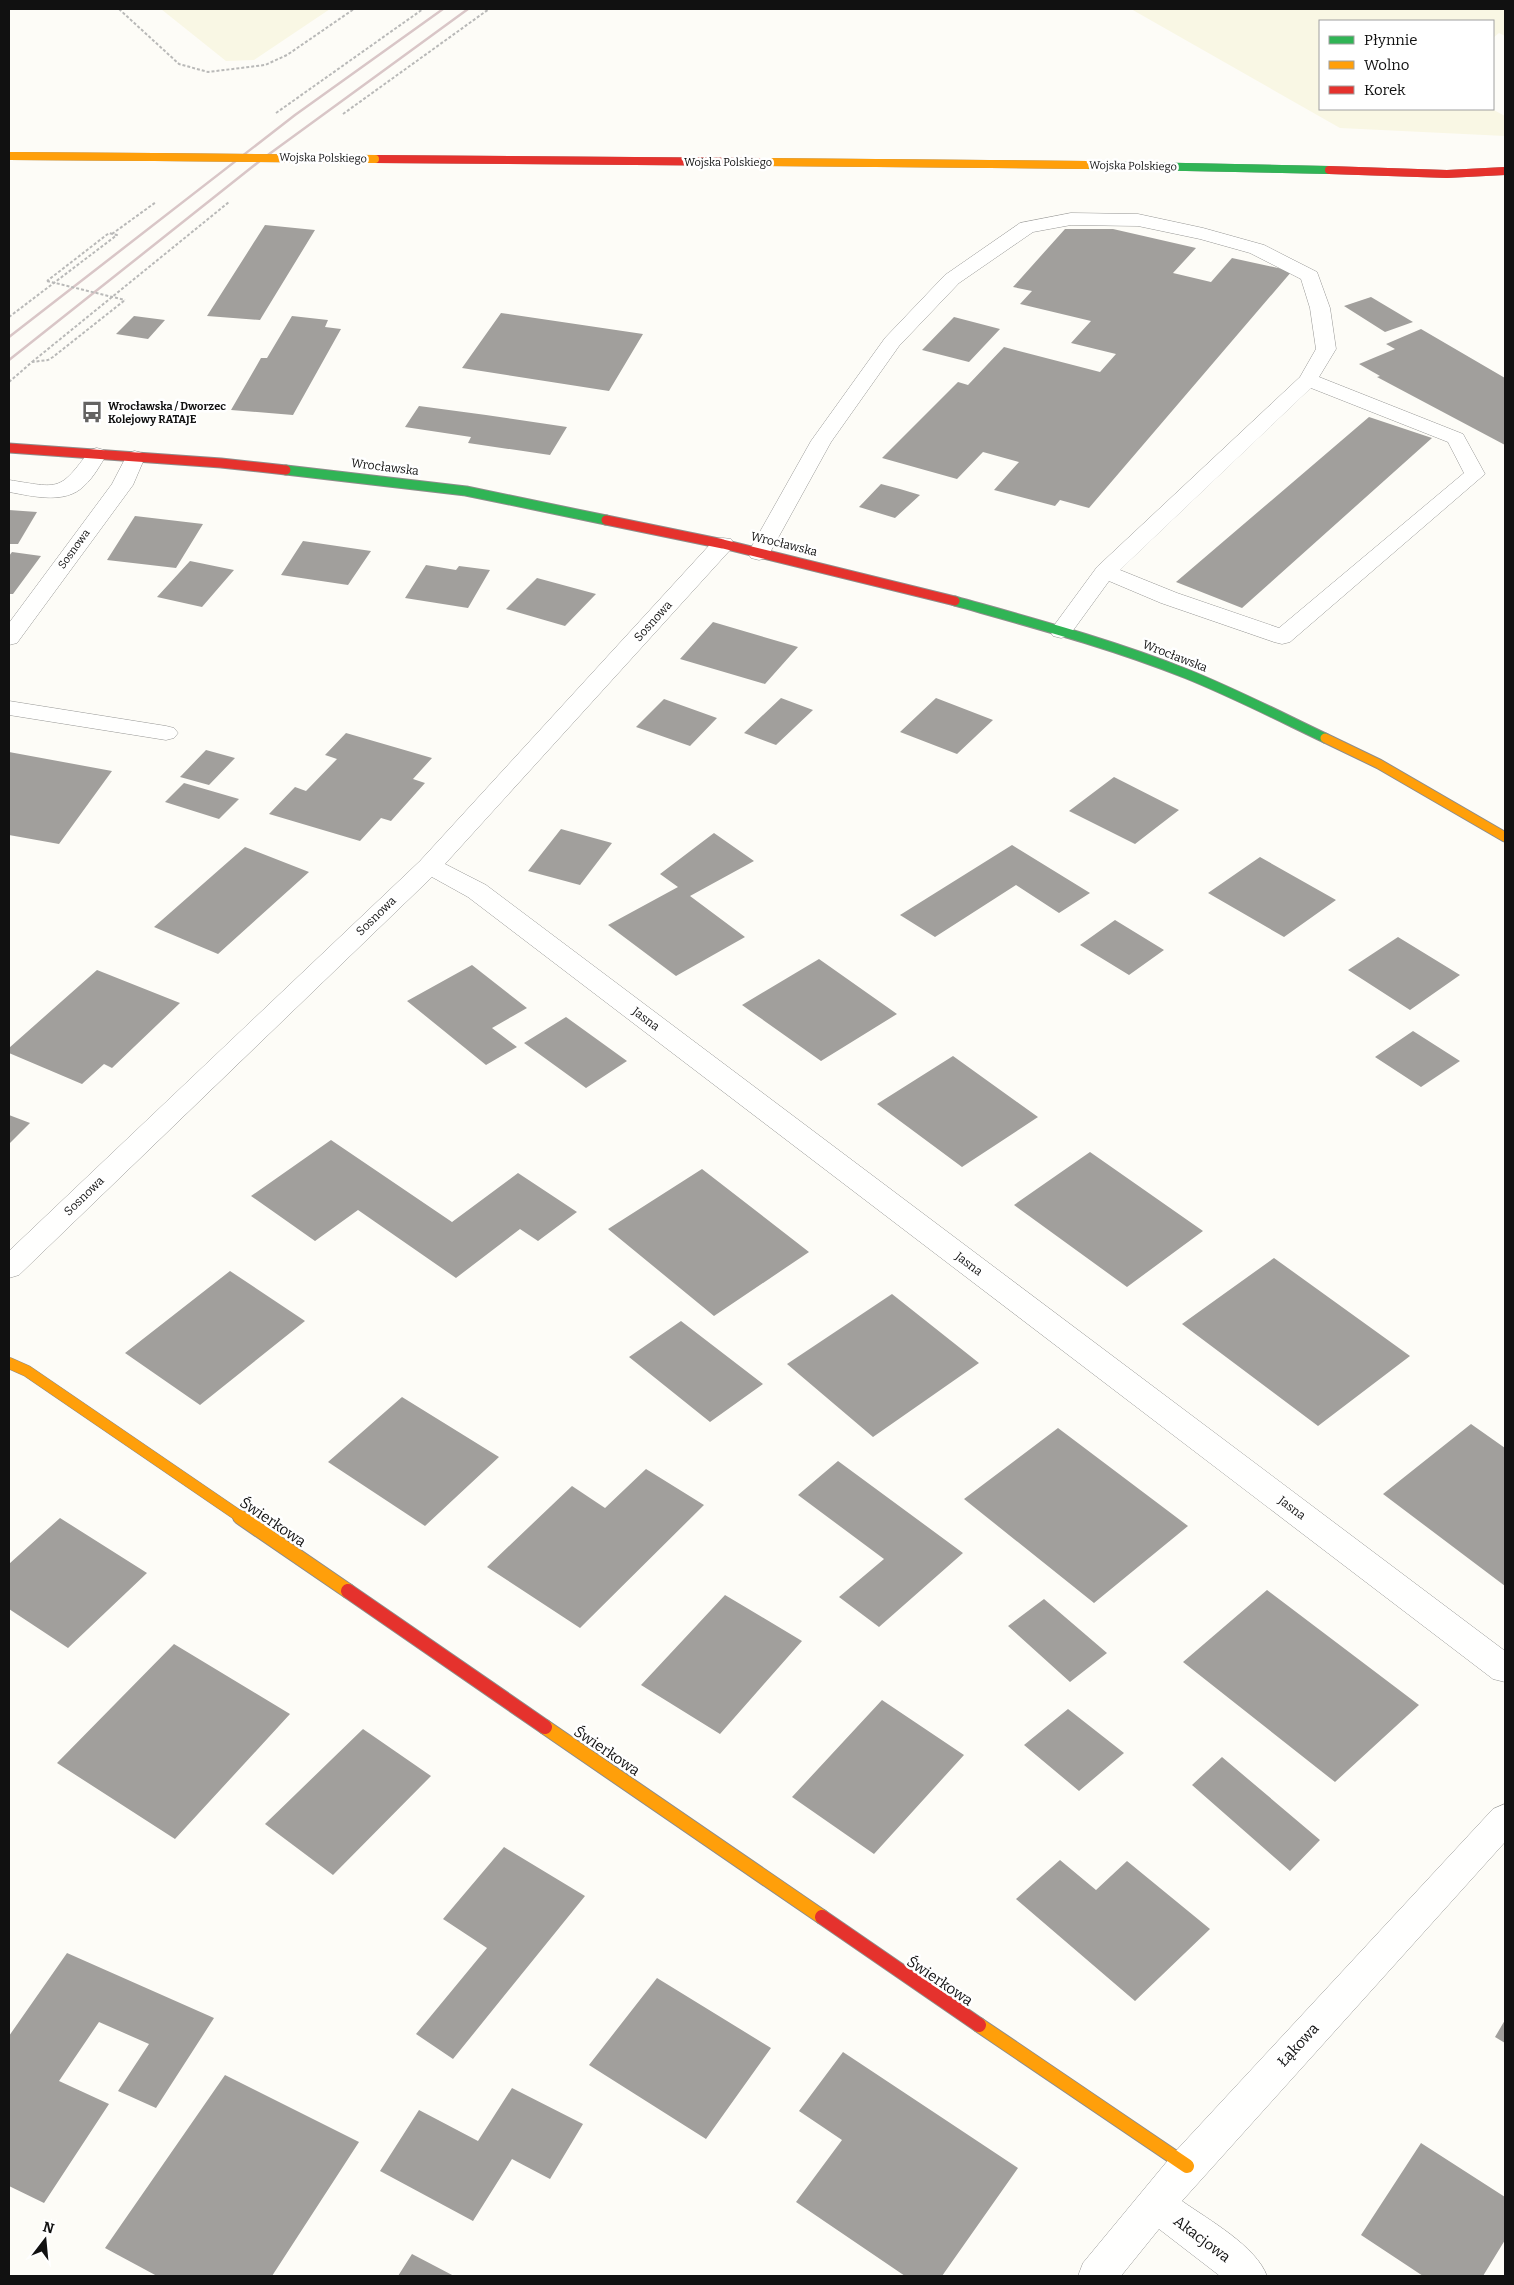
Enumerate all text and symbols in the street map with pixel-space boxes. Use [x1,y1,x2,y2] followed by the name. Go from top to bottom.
[1319,20,1494,110] legend
[1364,31,1418,49] text: Płynnie
[1364,56,1409,74] text: Wolno
[1364,81,1406,99] text: Korek
[279,151,367,165] street label: Wojska Polskiego
[684,156,772,169] street label: Wojska Polskiego
[1089,159,1177,173] street label: Wojska Polskiego
[79,399,105,425] bus stop icon: Wrocławska / Dworzec Kolejowy RATAJE
[108,400,226,426] place label: Wrocławska / Dworzec Kolejowy RATAJE
[350,456,420,478] street label: Wrocławska
[55,527,93,571] street label: Sosnowa
[749,529,819,559] street label: Wrocławska
[631,597,675,644] street label: Sosnowa
[1141,637,1210,675] street label: Wrocławska
[353,893,399,938] street label: Sosnowa
[629,1004,663,1034] street label: Jasna
[61,1173,107,1218] street label: Sosnowa
[952,1249,986,1279] street label: Jasna
[237,1493,309,1551] street label: Świerkowa
[1275,1493,1309,1523] street label: Jasna
[571,1722,643,1780] street label: Świerkowa
[904,1952,976,2010] street label: Świerkowa
[1273,2020,1323,2070] street label: Łąkowa
[1170,2212,1234,2266] street label: Akacjowa
[20,2215,70,2265] north arrow
[41,2218,56,2238] text: N

